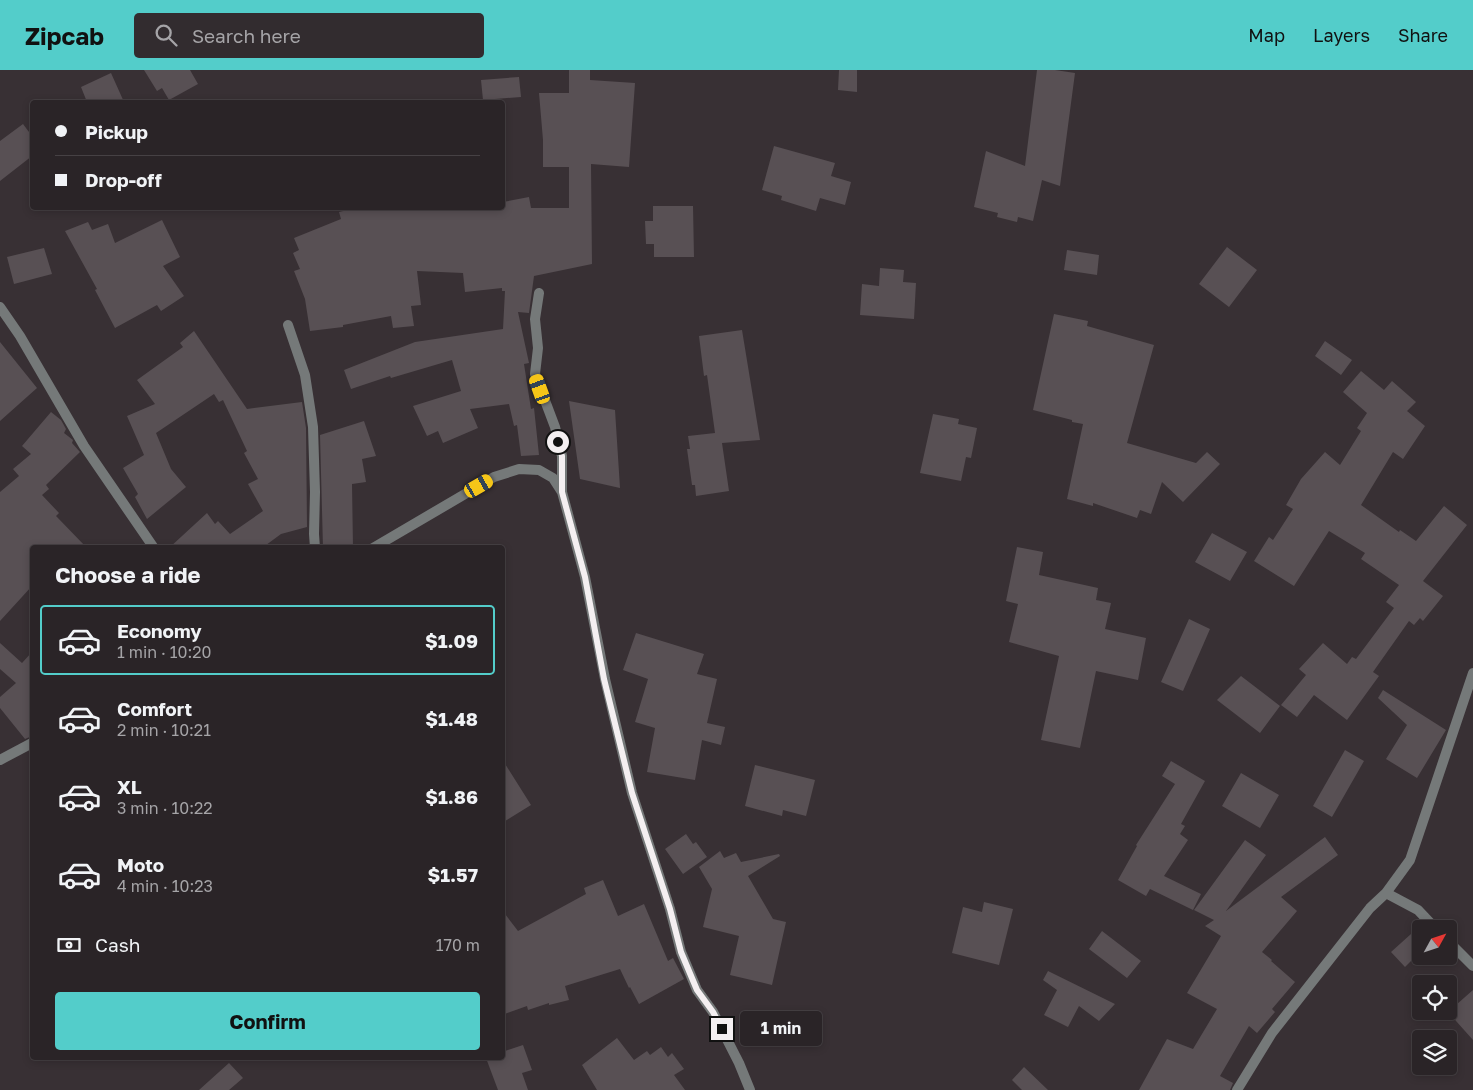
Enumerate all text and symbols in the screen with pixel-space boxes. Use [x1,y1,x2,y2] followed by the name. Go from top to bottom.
[134,13,484,58] search box
[25,21,104,50] text: Zipcab
[152,21,180,49] icon: search
[192,24,301,47] text: Search here
[1248,24,1285,46] text: Map
[1313,24,1370,46] text: Layers
[1398,24,1448,46] text: Share
[85,120,148,143] text: Pickup
[85,168,162,191] text: Drop-off
[527,372,552,406] car
[547,431,569,453] route start
[462,472,495,500] car
[55,561,201,588] text: Choose a ride
[57,618,102,663] icon: car
[117,619,202,642] text: Economy
[425,629,478,652] text: $1.09
[117,642,212,662] text: 1 min · 10:20
[57,696,102,741] icon: car
[117,697,192,720] text: Comfort
[425,707,478,730] text: $1.48
[117,720,211,740] text: 2 min · 10:21
[57,774,102,819] icon: car
[117,775,142,798] text: XL
[425,785,478,808] text: $1.86
[117,798,213,818] text: 3 min · 10:22
[57,852,102,897] icon: car
[117,853,164,876] text: Moto
[427,863,478,886] text: $1.57
[117,876,213,896] text: 4 min · 10:23
[1412,920,1458,965] north arrow
[1412,920,1457,1075] map controls
[55,931,83,959] icon: cash
[95,933,140,956] text: Cash
[436,935,480,955] text: 170 m
[1412,975,1457,1020] button: locate
[55,992,480,1050] button: Confirm
[740,1012,822,1046] callout: 1 min
[711,1018,733,1040] route end
[761,1018,801,1038] text: 1 min
[1412,1030,1457,1075] button: layers

